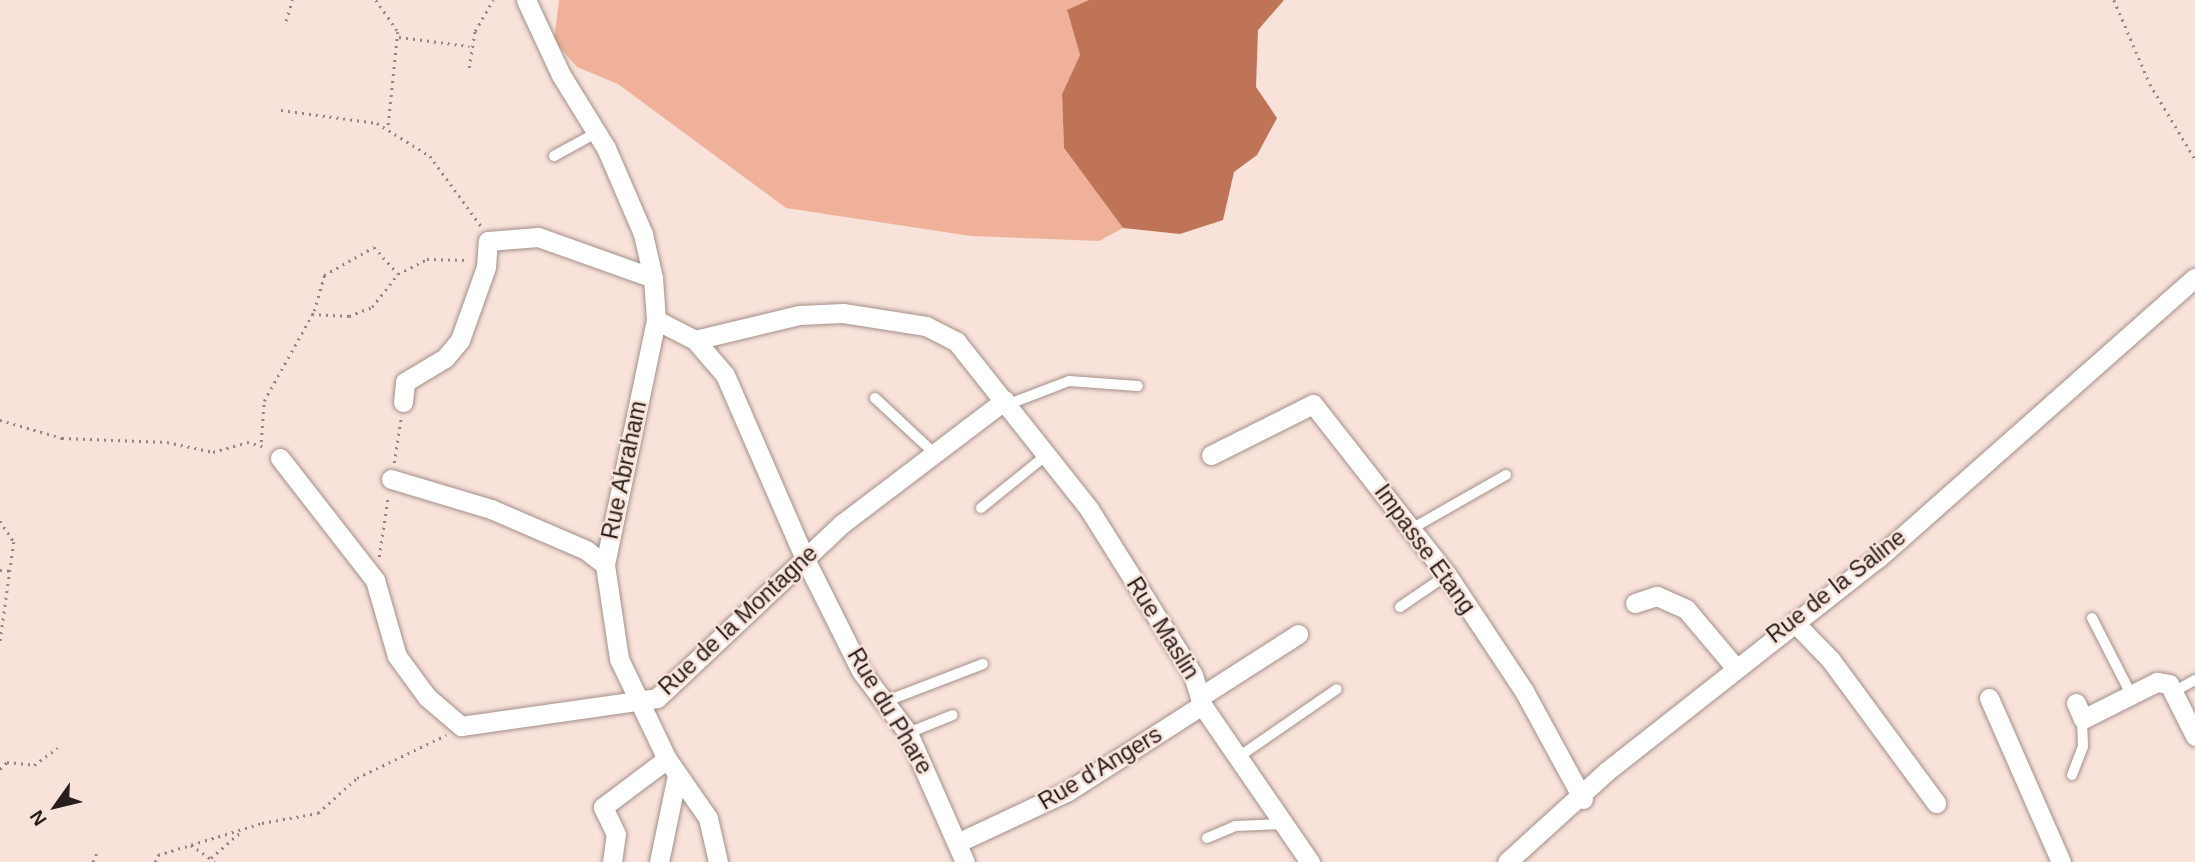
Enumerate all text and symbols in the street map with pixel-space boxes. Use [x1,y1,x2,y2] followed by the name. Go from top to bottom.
[596,398,652,542] street label: Rue Abraham
[1369,479,1481,619] street label: Impasse Etang
[1761,523,1911,649] street label: Rue de la Saline
[653,539,823,701] street label: Rue de la Montagne
[1121,572,1205,684] street label: Rue Maslin
[842,643,938,779] street label: Rue du Phare
[1033,720,1167,816] street label: Rue d'Angers
[21,771,91,841] north arrow
[26,806,51,830] text: N

